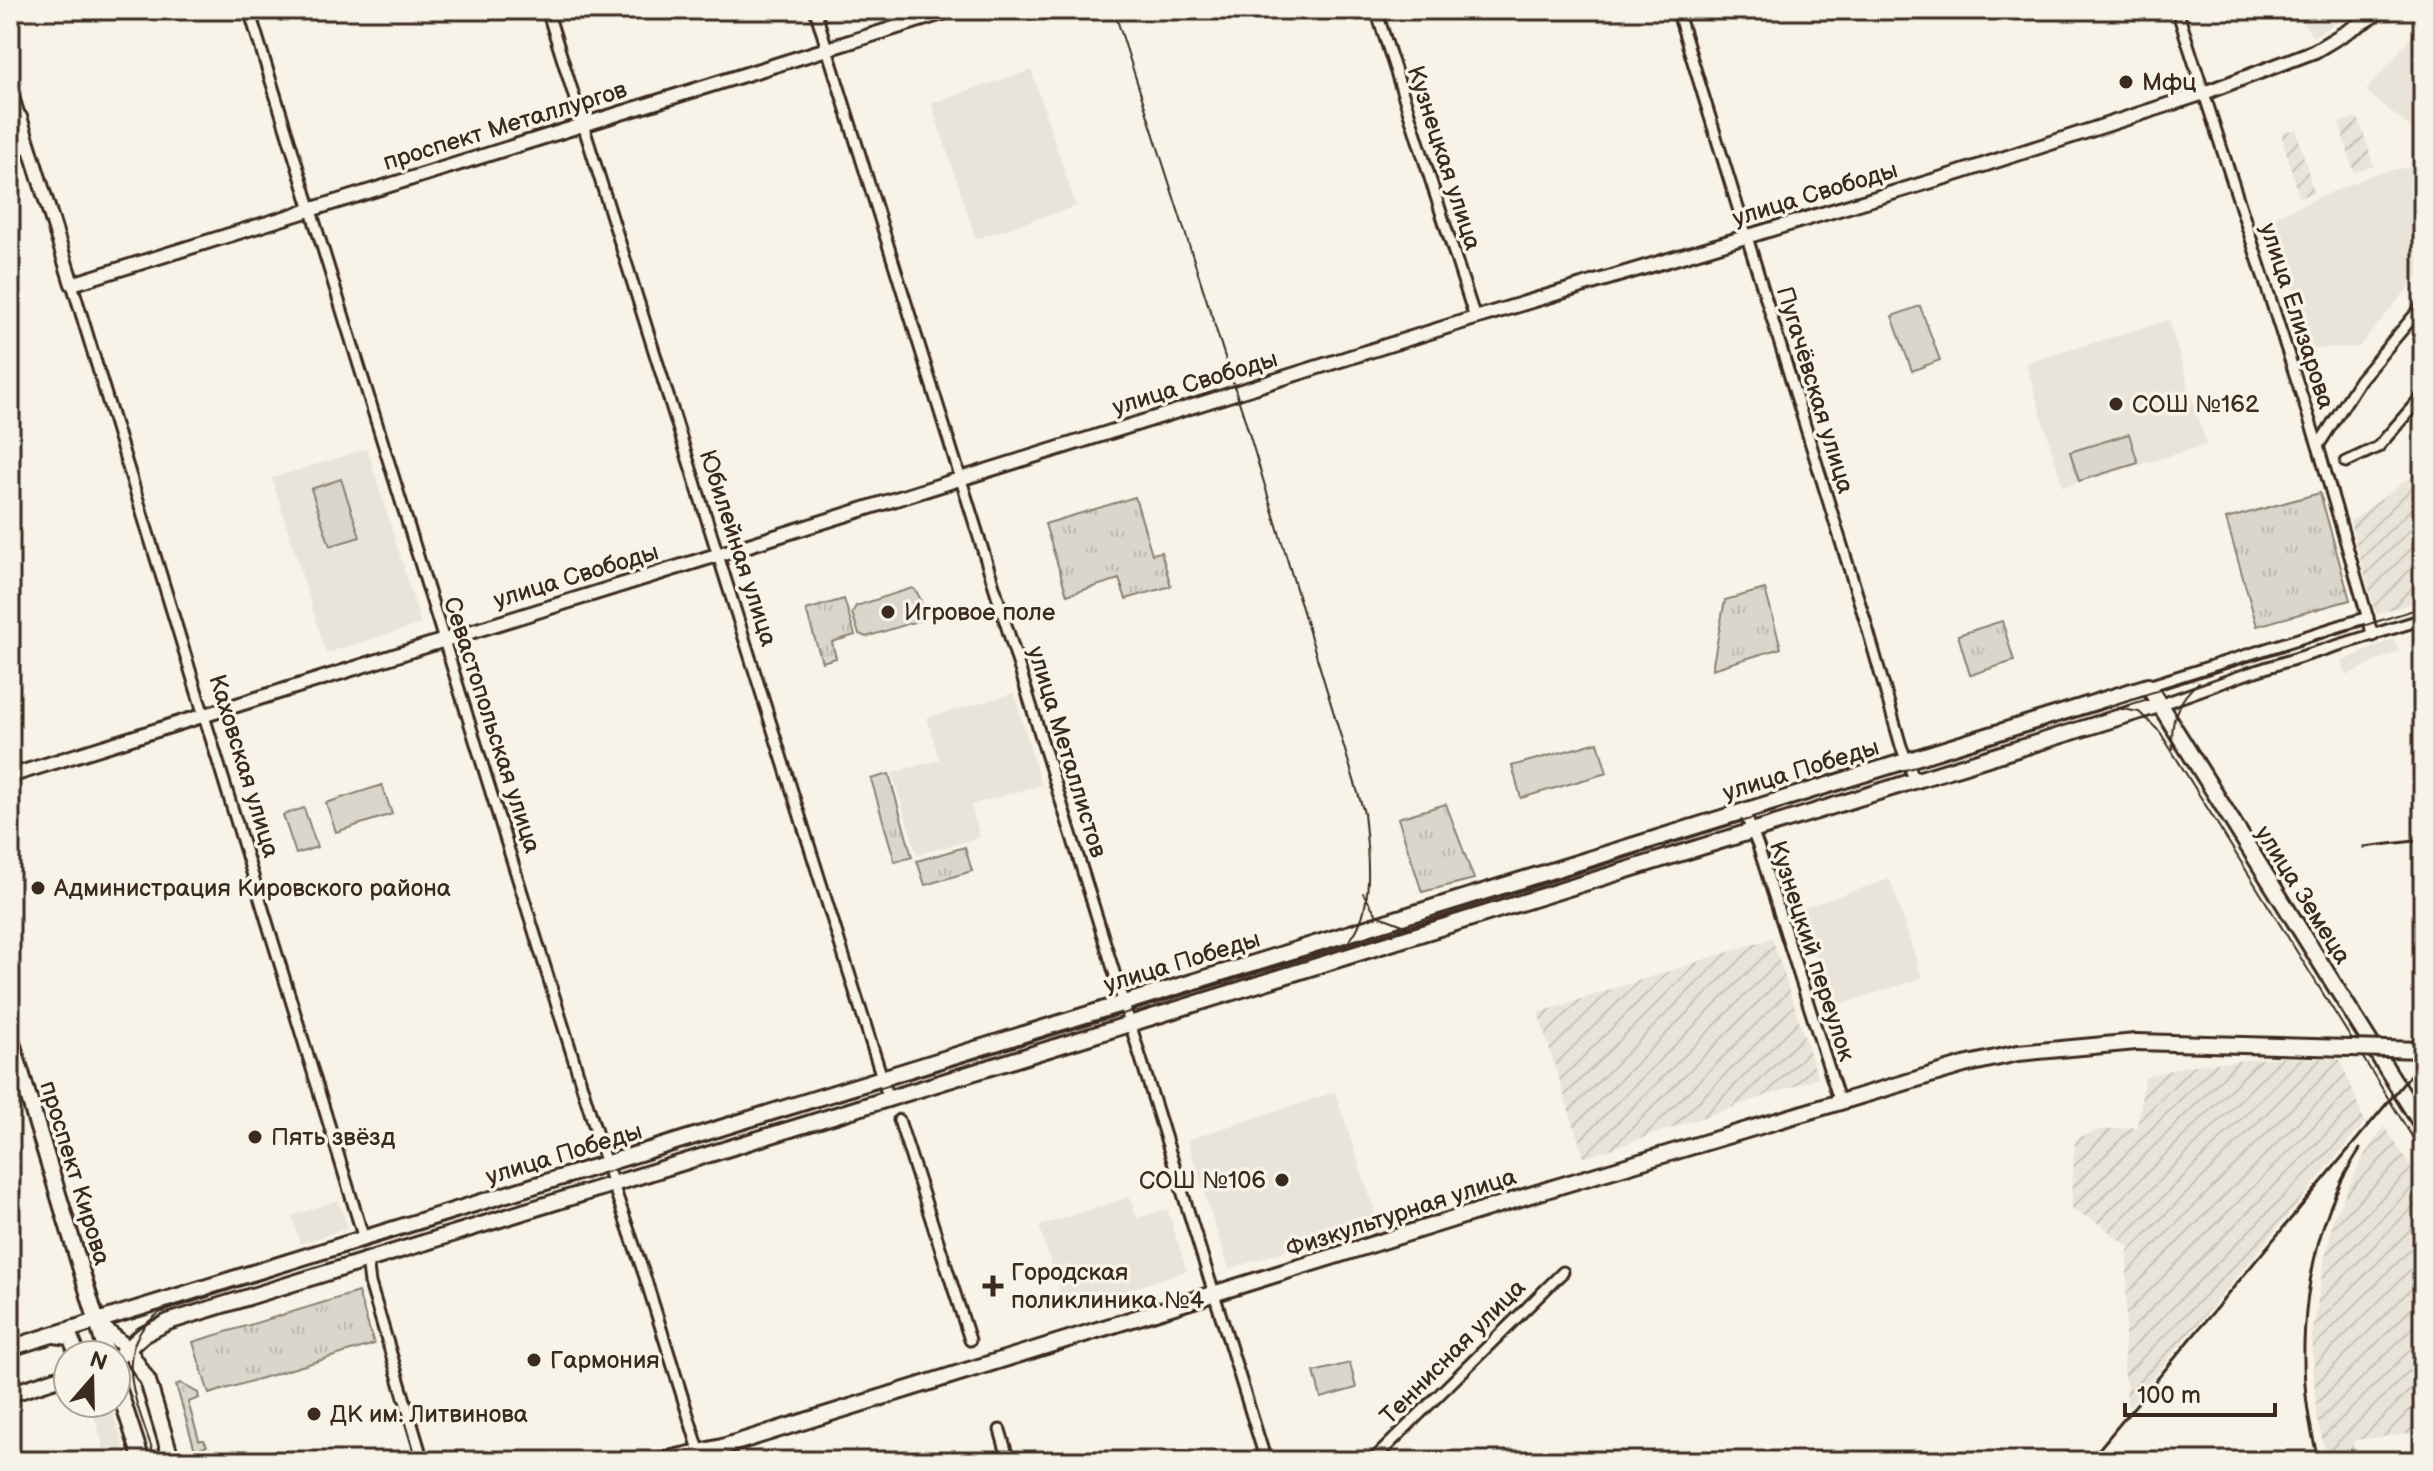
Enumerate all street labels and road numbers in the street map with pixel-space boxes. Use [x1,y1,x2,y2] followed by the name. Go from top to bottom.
[1401,62,1487,254] street label: Кузнецкая улица
[380,75,631,177] street label: проспект Металлургов
[1729,155,1901,233] street label: улица Свободы
[2253,219,2341,413] street label: улица Елизарова
[1770,283,1860,497] street label: Пугачёвская улица
[1109,344,1281,422] street label: улица Свободы
[693,446,783,650] street label: Юбилейная улица
[490,537,662,615] street label: улица Свободы
[437,593,547,857] street label: Севастопольская улица
[1021,643,1113,862] street label: улица Металлистов
[202,671,286,861] street label: Каховская улица
[1719,732,1883,808] street label: улица Победы
[2249,820,2357,970] street label: улица Земеца
[1763,837,1861,1065] street label: Кузнецкий переулок
[1100,924,1264,1000] street label: улица Победы
[33,1077,117,1269] street label: проспект Кирова
[482,1116,646,1192] street label: улица Победы
[1282,1162,1520,1264] street label: Физкультурная улица
[1374,1273,1532,1431] street label: Теннисная улица

